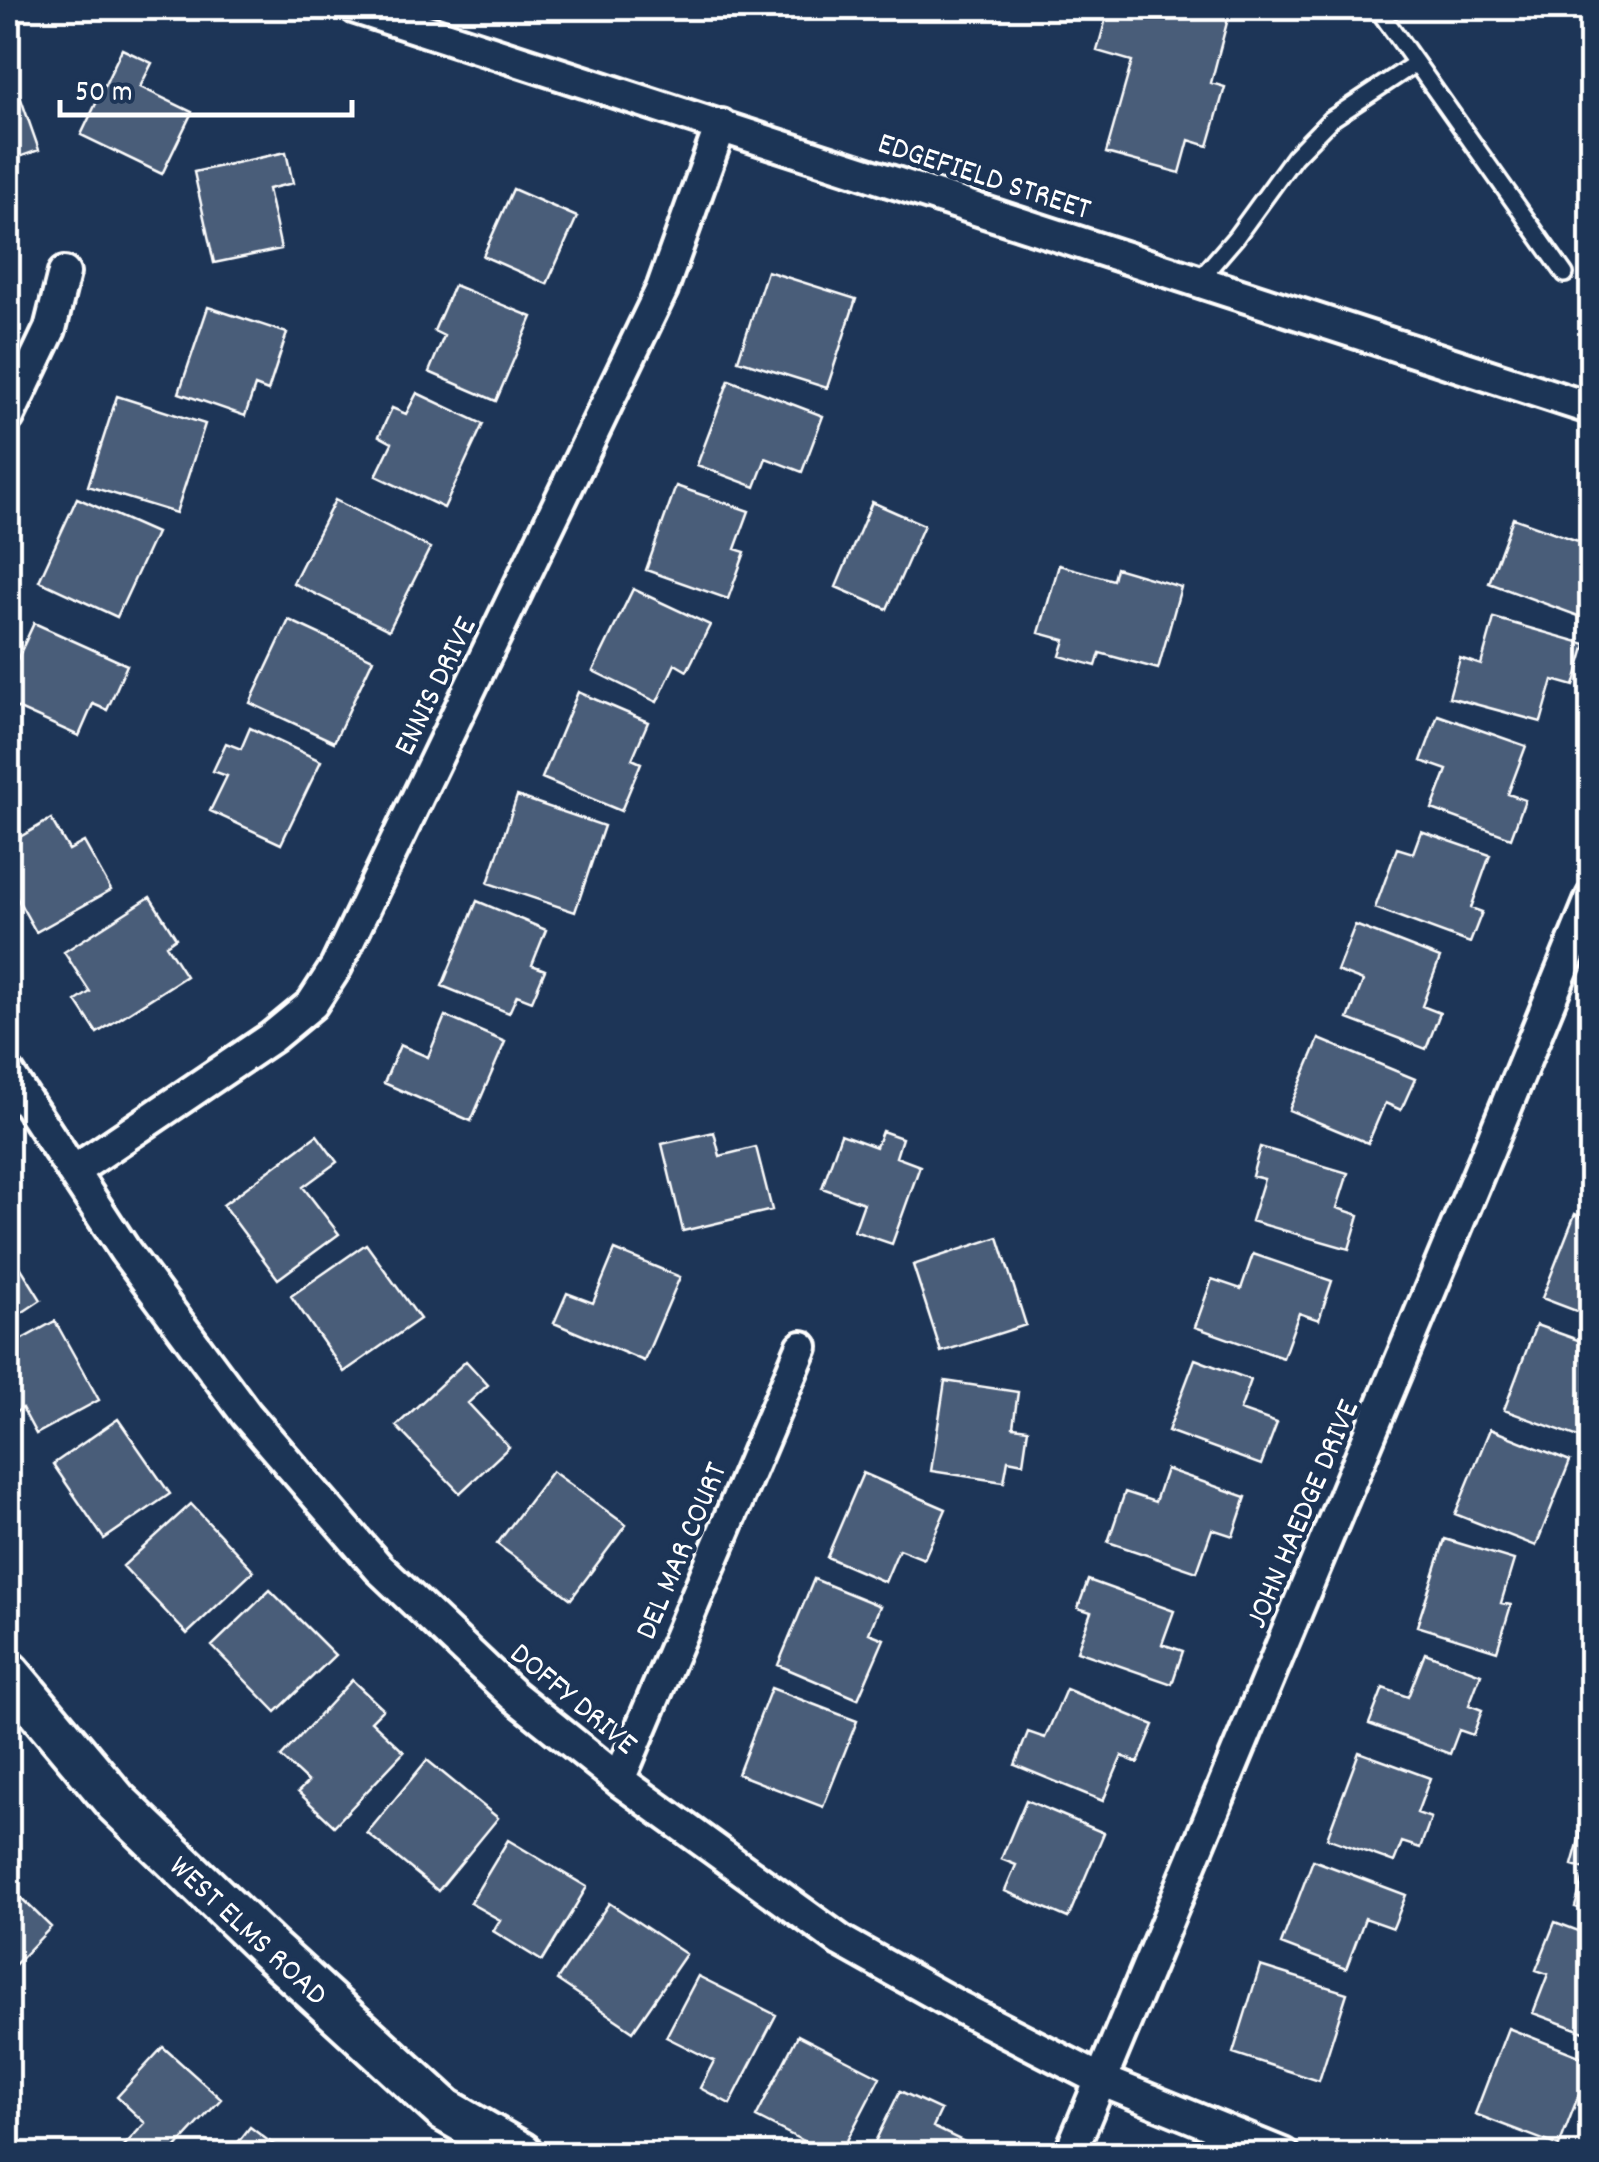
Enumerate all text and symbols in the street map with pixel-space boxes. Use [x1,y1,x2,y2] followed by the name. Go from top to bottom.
[60,55,352,117] scale bar
[75,73,133,116] text: 50 m
[871,123,1096,235] street label: EDGEFIELD STREET
[384,610,491,764] street label: ENNIS DRIVE
[1236,1393,1374,1636] street label: JOHN HAEDGE DRIVE
[626,1456,742,1648] street label: DEL MAR COURT
[498,1634,646,1768] street label: DOFFY DRIVE
[157,1847,336,2019] street label: WEST ELMS ROAD

